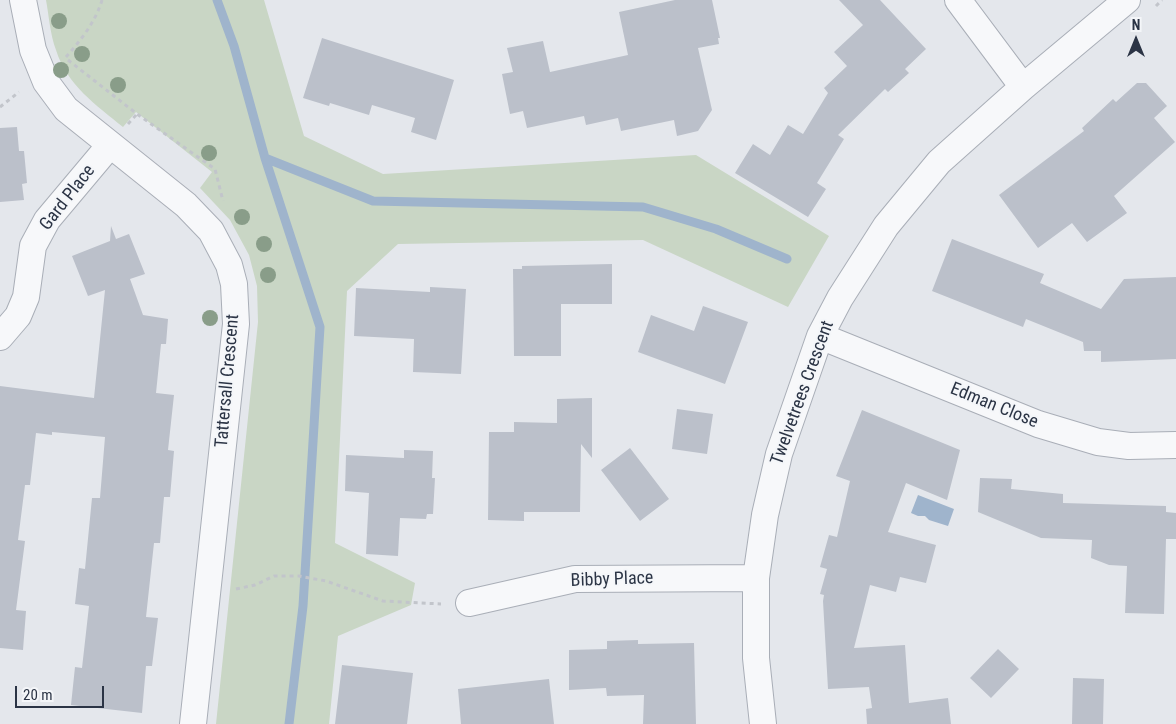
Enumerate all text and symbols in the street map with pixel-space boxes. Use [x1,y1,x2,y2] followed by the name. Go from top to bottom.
[1111,15,1161,65] north arrow
[1132,17,1140,33] text: N
[36,161,100,235] street label: Gard Place
[211,313,245,449] street label: Tattersall Crescent
[767,318,839,468] street label: Twelvetrees Crescent
[947,379,1041,433] street label: Edman Close
[570,568,654,592] street label: Bibby Place
[18,676,106,708] scale bar
[23,686,53,704] text: 20 m

